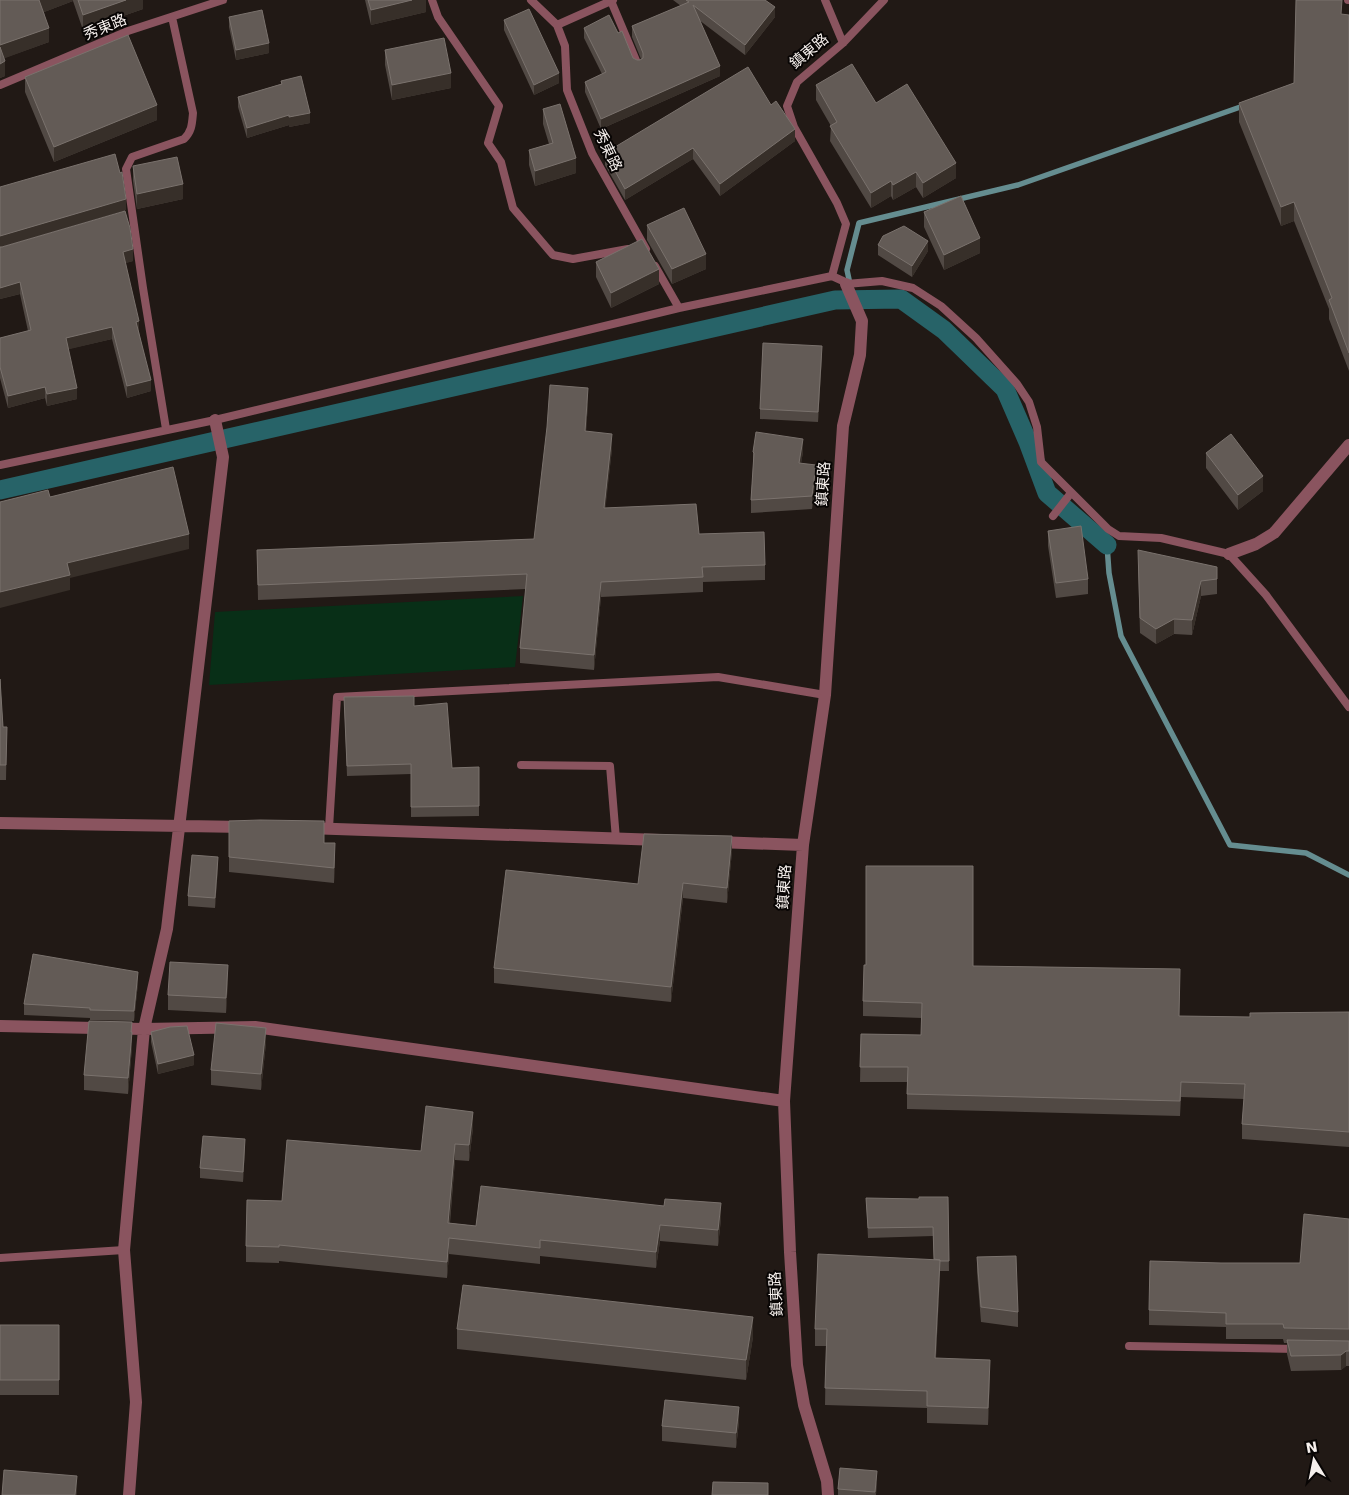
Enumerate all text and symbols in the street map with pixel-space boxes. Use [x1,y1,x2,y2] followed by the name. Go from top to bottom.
[81,10,129,44] street label: 秀東路
[786,30,832,72] street label: 鎮東路
[590,126,626,174] street label: 秀東路
[812,461,834,507] street label: 鎮東路
[773,864,795,910] street label: 鎮東路
[766,1271,786,1317] street label: 鎮東路
[1289,1435,1339,1485] north arrow
[1305,1438,1319,1456] text: N

